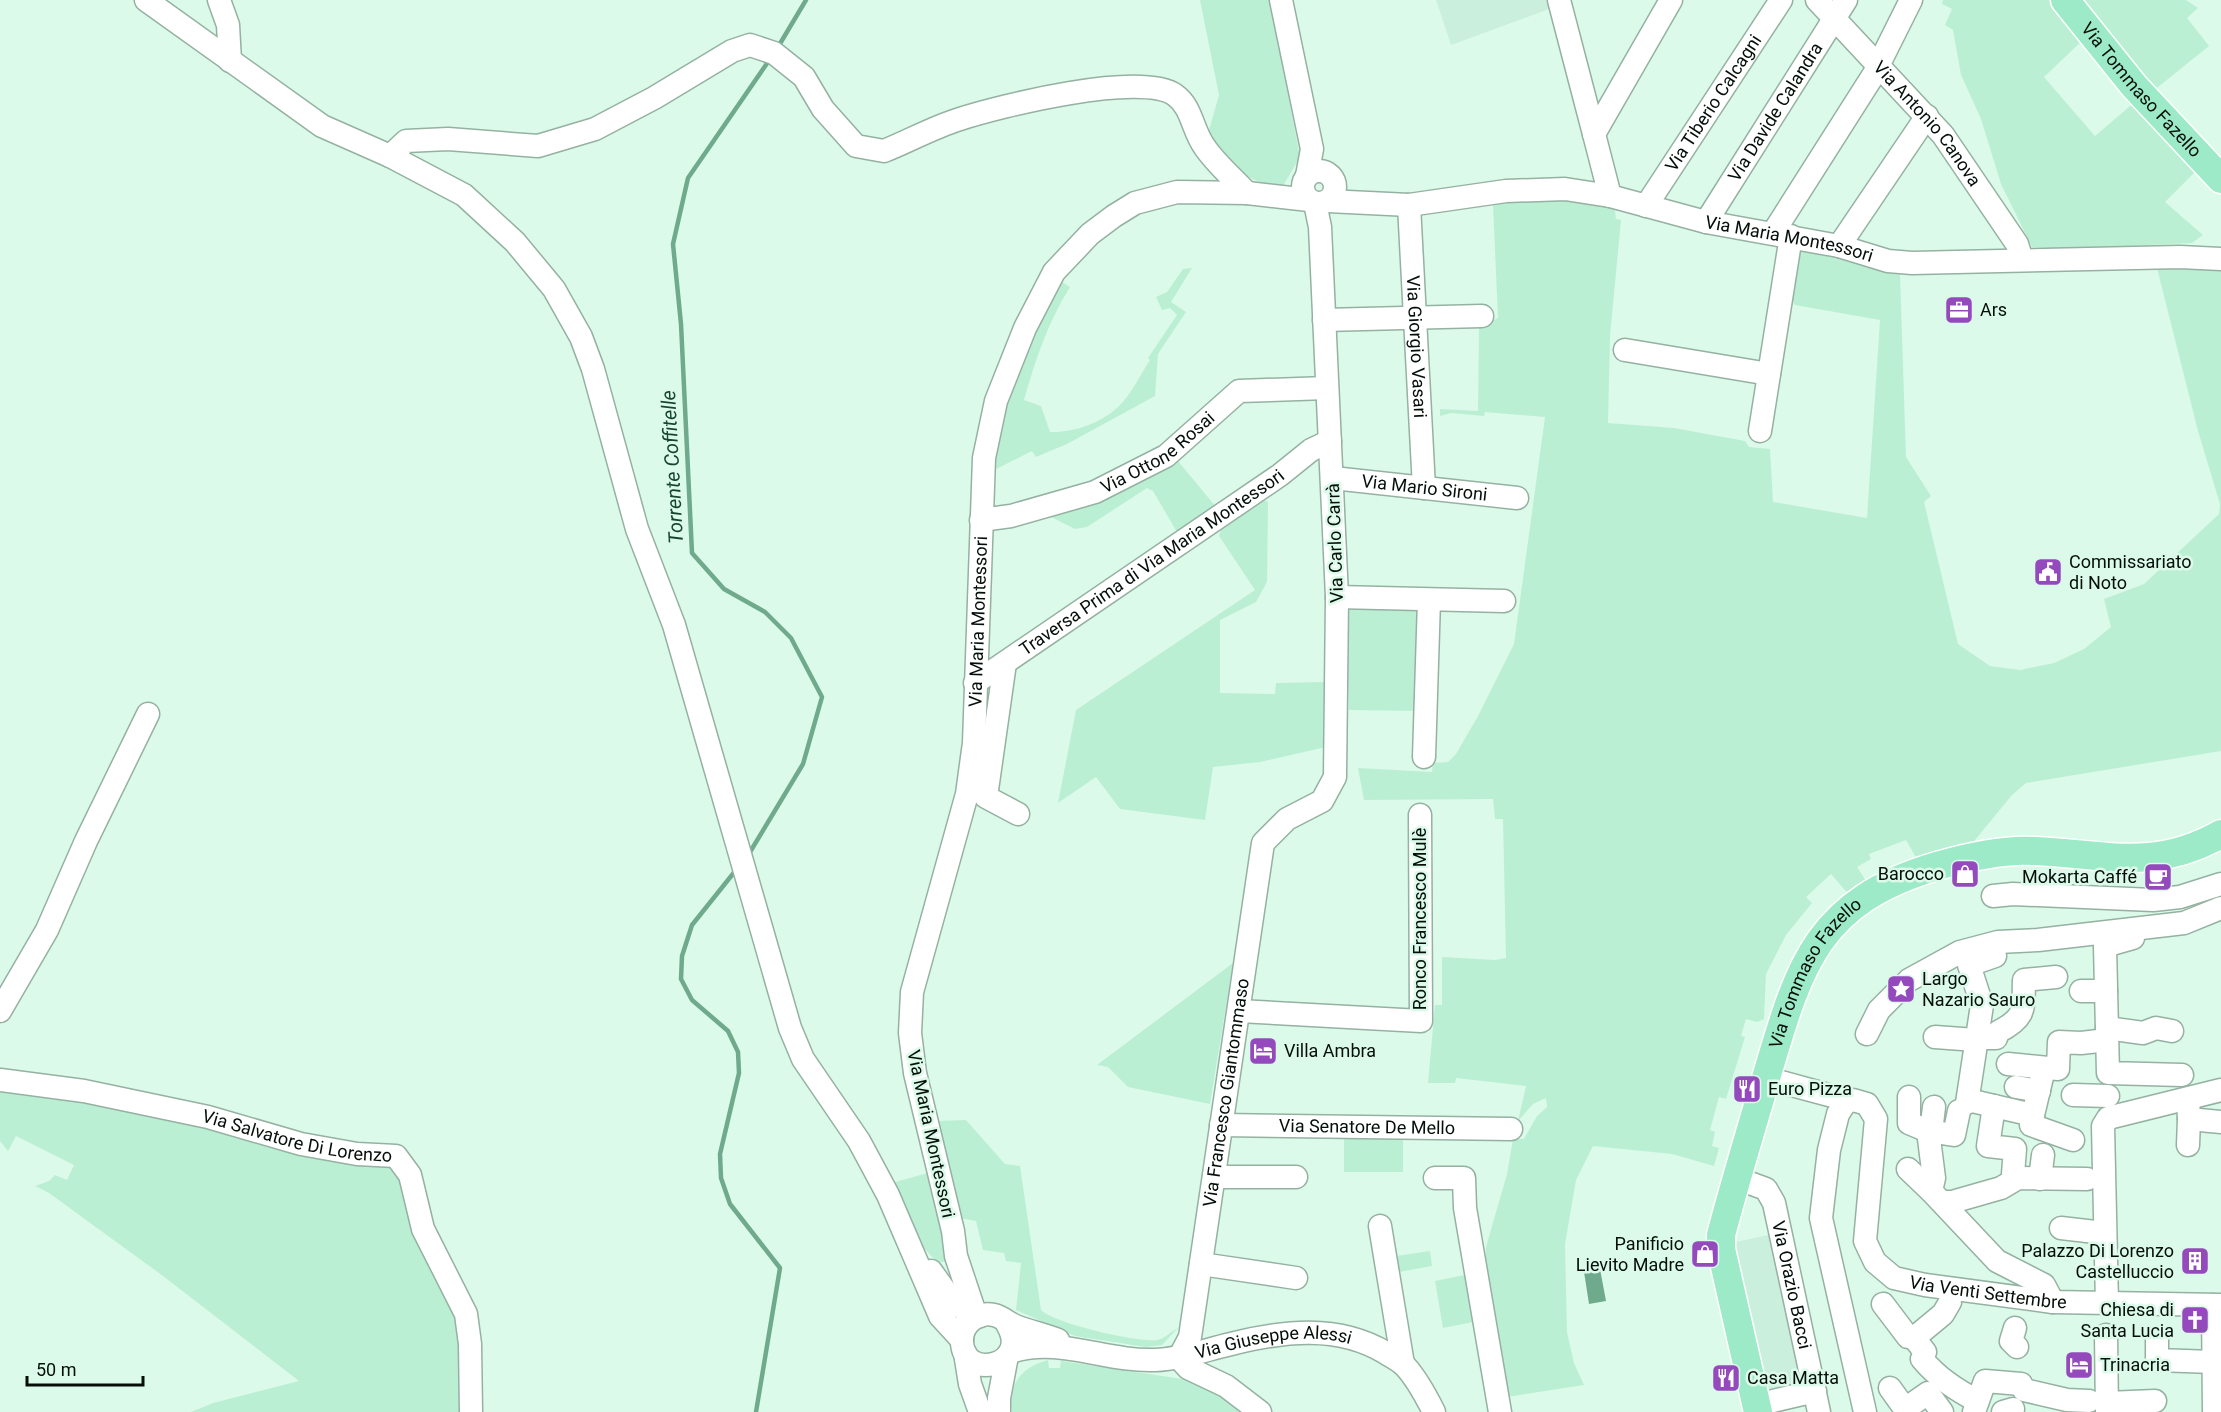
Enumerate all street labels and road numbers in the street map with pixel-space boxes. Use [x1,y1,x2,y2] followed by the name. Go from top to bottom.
[2077,18,2206,161] street label: Via Tommaso Fazello
[1661,30,1765,175] street label: Via Tiberio Calcagni
[1723,38,1827,185] street label: Via Davide Calandra
[1869,57,1986,190] street label: Via Antonio Canova
[1704,211,1876,266] street label: Via Maria Montessori
[1403,275,1431,419] street label: Via Giorgio Vasari
[1097,407,1218,497] street label: Via Ottone Rosai
[1015,465,1288,660] street label: Traversa Prima di Via Maria Montessori
[1361,470,1489,505] street label: Via Mario Sironi
[1322,483,1347,603] street label: Via Carlo Carrà
[964,535,991,707] street label: Via Maria Montessori
[1409,828,1430,1010] street label: Ronco Francesco Mulè
[1764,893,1865,1051] street label: Via Tommaso Fazello
[1198,977,1253,1208] street label: Via Francesco Giantommaso
[903,1048,960,1220] street label: Via Maria Montessori
[200,1105,393,1166] street label: Via Salvatore Di Lorenzo
[1279,1115,1455,1138] street label: Via Senatore De Mello
[1768,1219,1816,1351] street label: Via Orazio Bacci
[1907,1271,2067,1312] street label: Via Venti Settembre
[1193,1322,1354,1363] street label: Via Giuseppe Alessi

